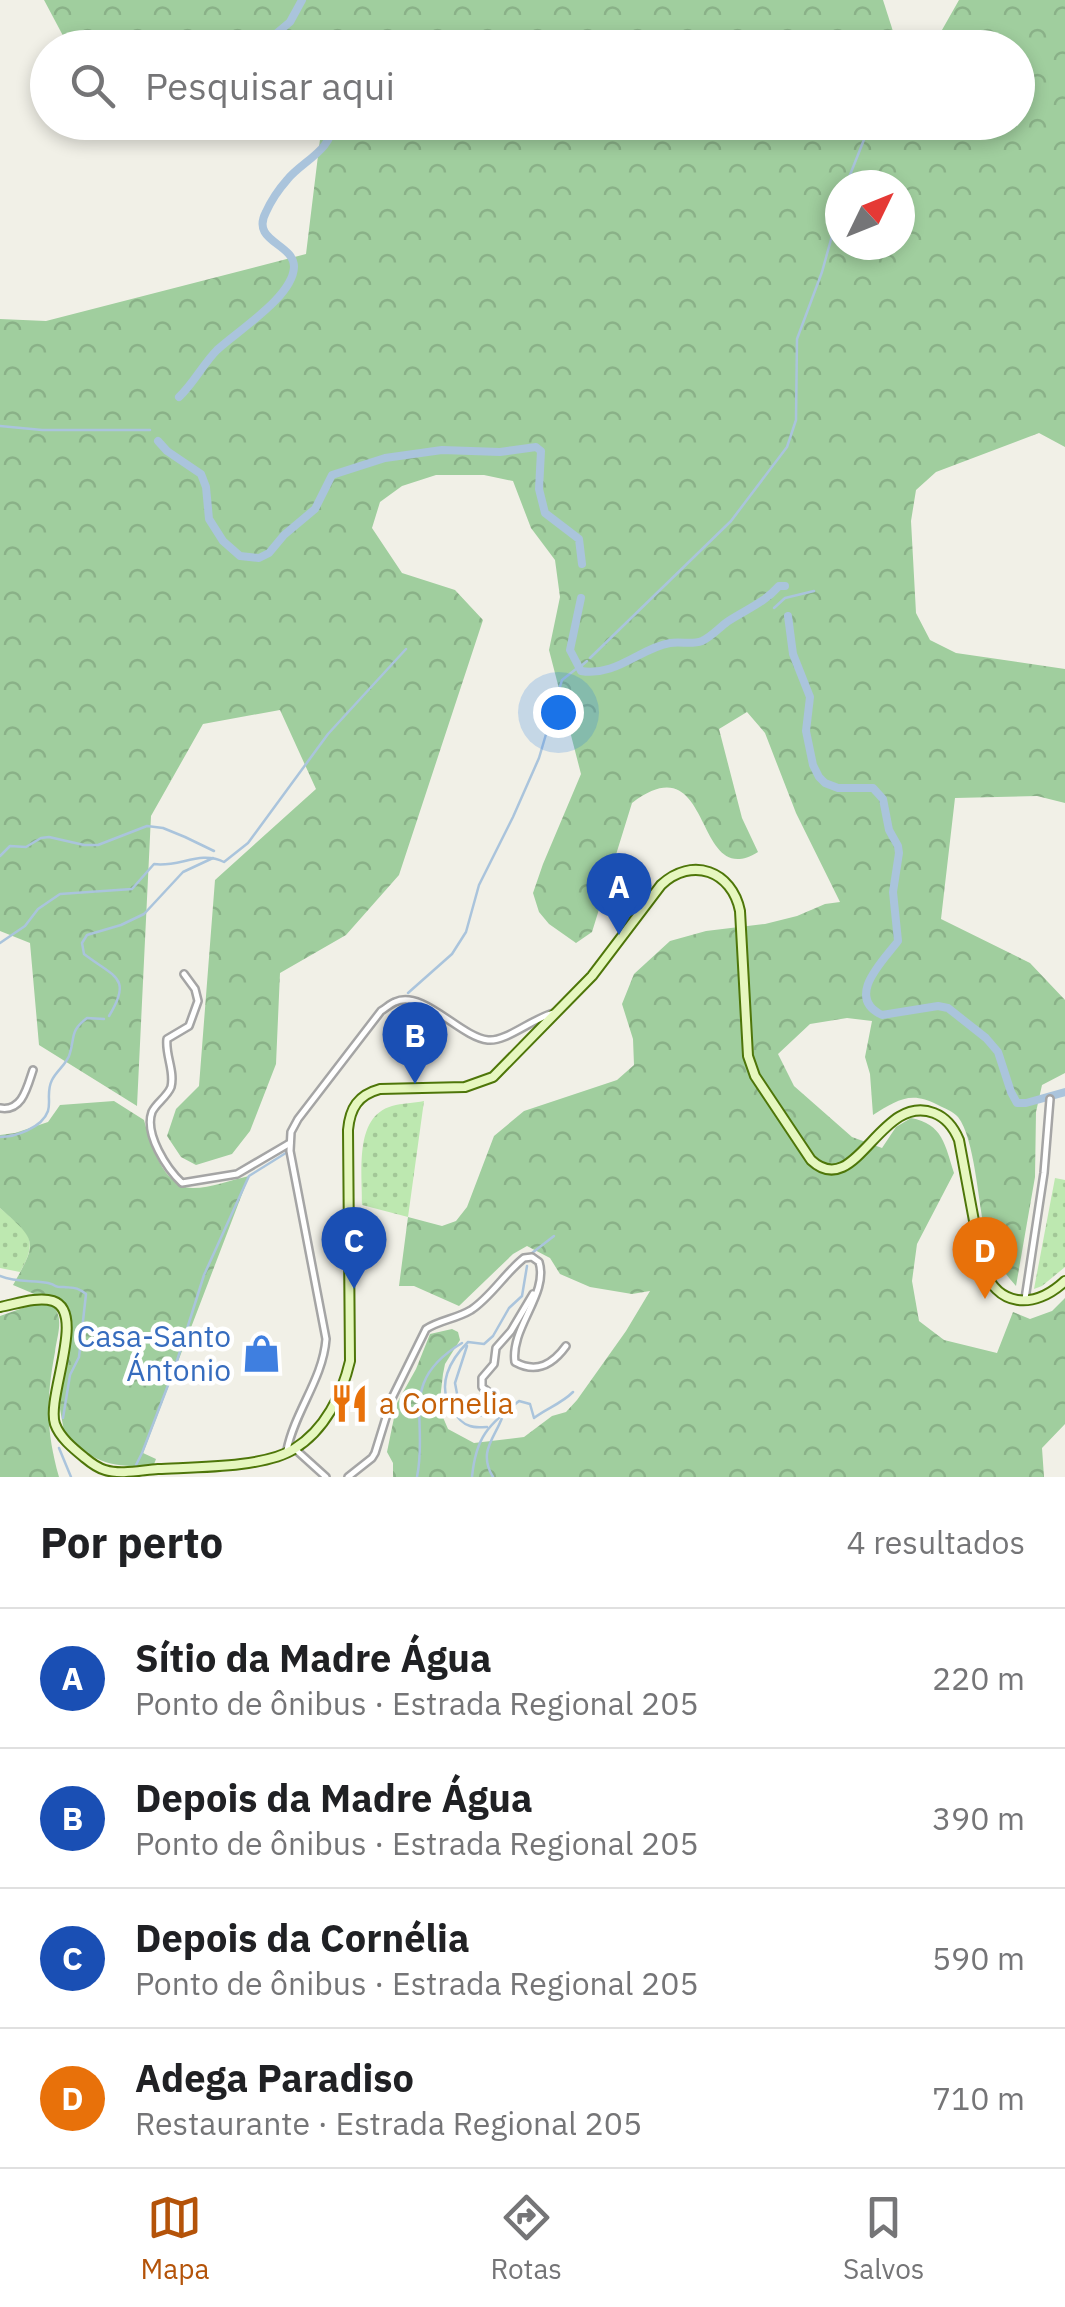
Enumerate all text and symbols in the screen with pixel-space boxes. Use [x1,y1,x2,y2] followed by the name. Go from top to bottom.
[30,30,1035,140] search box
[65,58,120,113] icon: search
[145,61,395,110] text: Pesquisar aqui
[825,170,915,260] north arrow
[533,687,584,738] your location
[586,852,652,935] pin: A
[382,1002,448,1084] pin: B
[322,1206,386,1289] pin: C
[952,1216,1018,1299] pin: D
[77,1316,231,1389] place label: Casa-Santo Ántonio
[240,1333,282,1375] shop icon: Casa-Santo Ántonio
[328,1383,370,1425] restaurant icon: a Cornelia
[379,1383,514,1422] place label: a Cornelia
[40,1515,223,1570] text: Por perto
[846,1521,1025,1563] text: 4 resultados
[135,1633,492,1682] text: Sítio da Madre Água
[62,1657,83,1699] text: A
[932,1657,1025,1699] text: 220 m
[135,1682,699,1724] text: Ponto de ônibus · Estrada Regional 205
[135,1773,533,1822] text: Depois da Madre Água
[62,1797,83,1839] text: B
[932,1797,1025,1839] text: 390 m
[135,1822,699,1864] text: Ponto de ônibus · Estrada Regional 205
[135,1913,470,1962] text: Depois da Cornélia
[62,1937,83,1979] text: C
[932,1937,1025,1979] text: 590 m
[135,1962,699,2004] text: Ponto de ônibus · Estrada Regional 205
[135,2053,414,2102] text: Adega Paradiso
[61,2077,84,2119] text: D
[932,2077,1025,2119] text: 710 m
[135,2102,642,2144] text: Restaurante · Estrada Regional 205
[141,2190,209,2287] tab: Mapa
[490,2190,562,2287] tab: Rotas
[843,2190,924,2287] tab: Salvos

